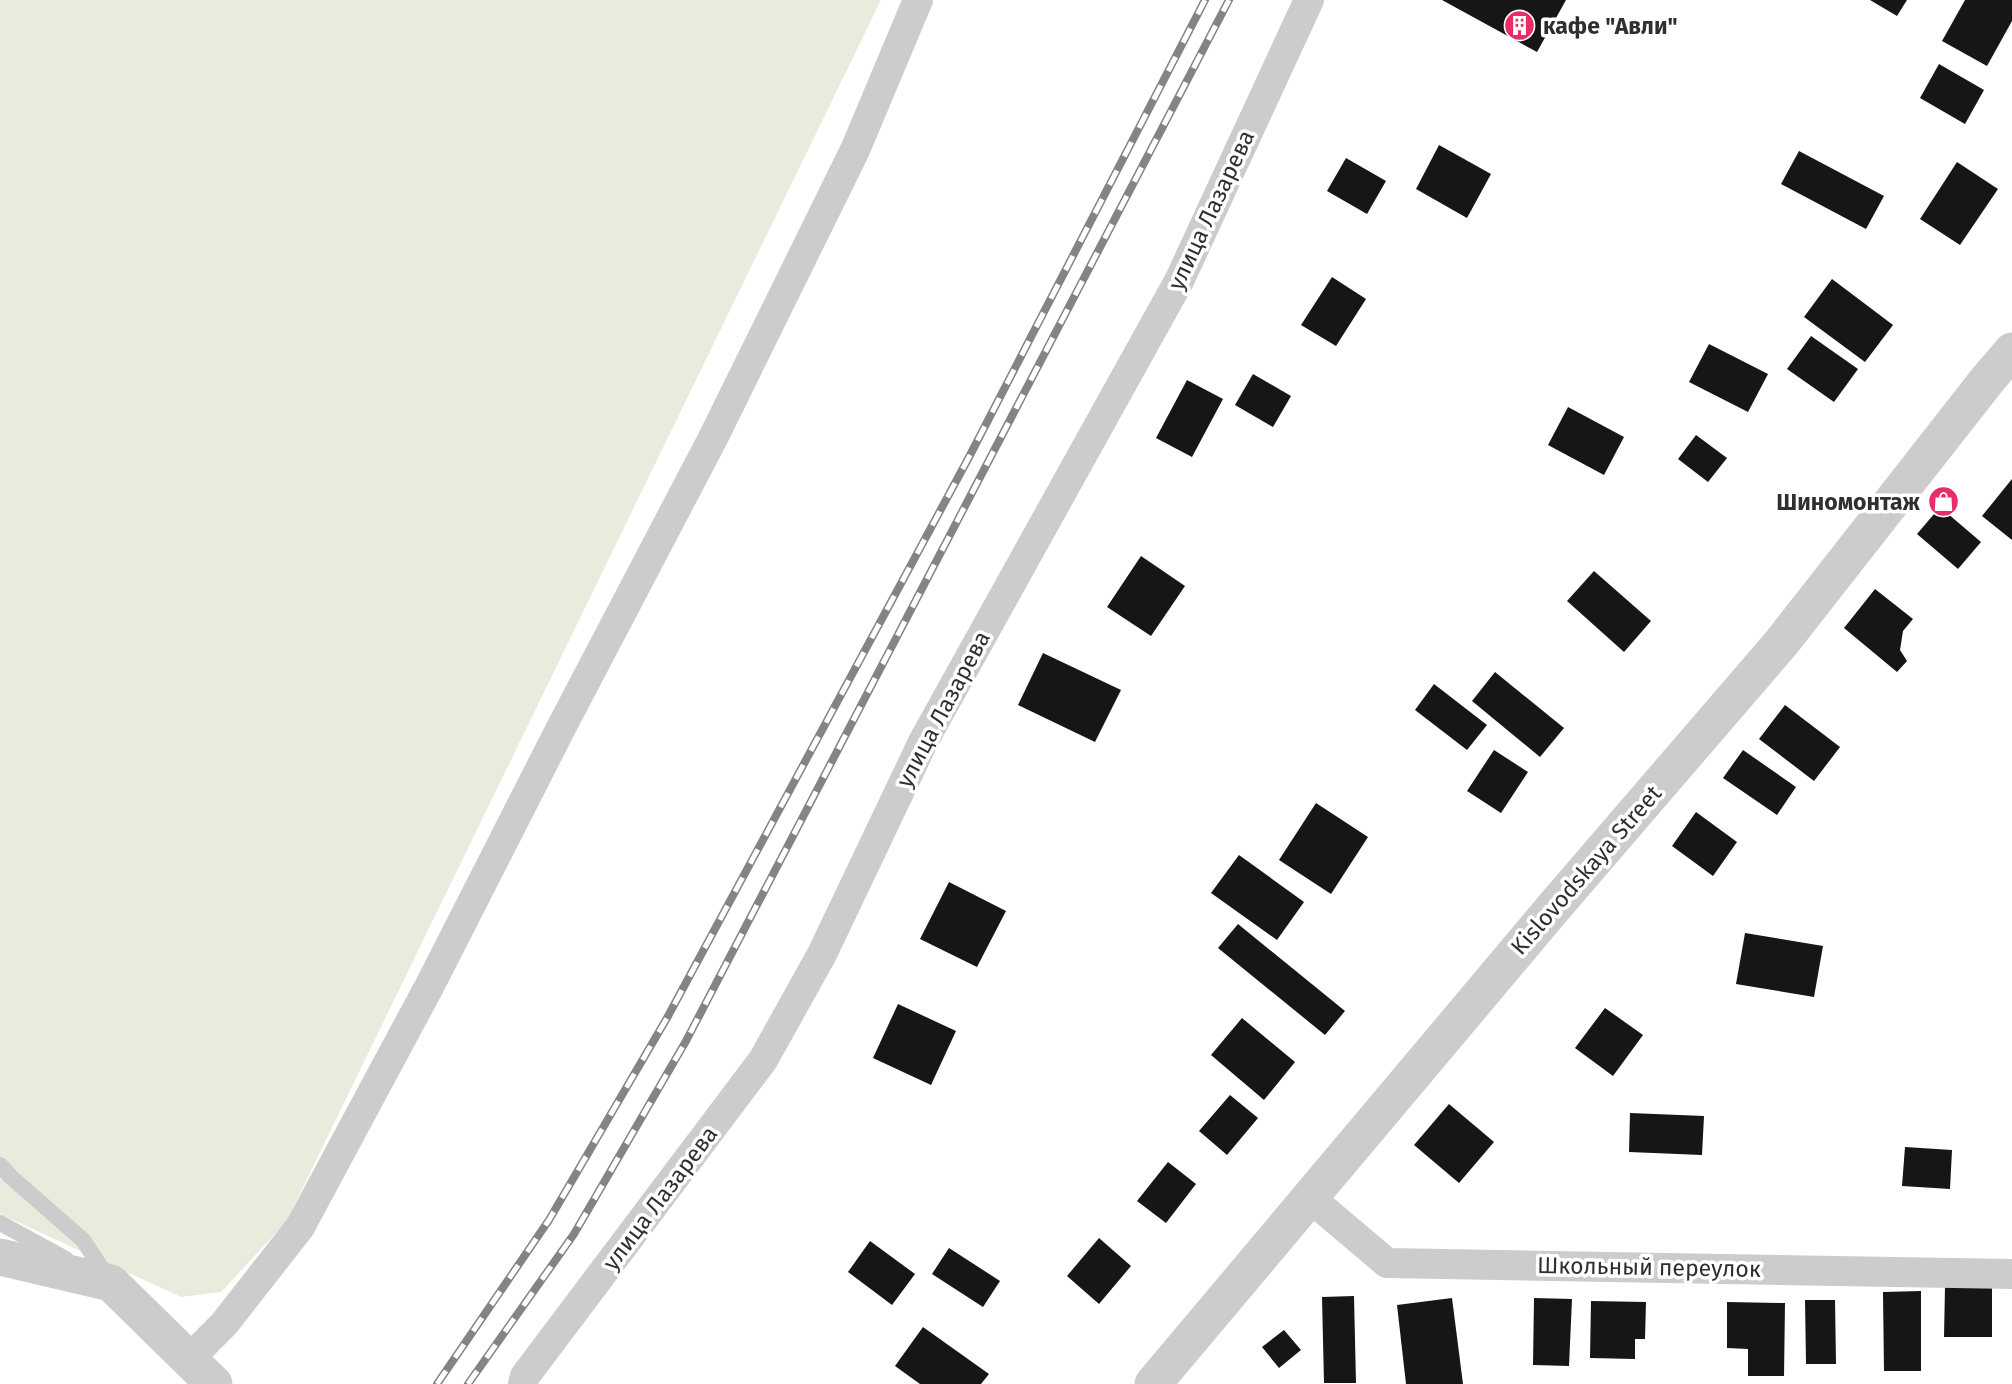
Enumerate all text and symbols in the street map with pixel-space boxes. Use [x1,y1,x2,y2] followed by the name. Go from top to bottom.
[1503,9,1537,43] building icon: кафе "Авли"
[1543,12,1678,40] place label: кафе "Авли"
[1162,126,1260,294] street label: улица Лазарева
[1926,485,1960,519] shop icon: Шиномонтаж
[1776,488,1921,516] place label: Шиномонтаж
[890,626,996,792] street label: улица Лазарева
[1505,779,1668,960] street label: Kislovodskaya Street
[597,1120,723,1276] street label: улица Лазарева
[1537,1251,1761,1283] street label: Школьный переулок

